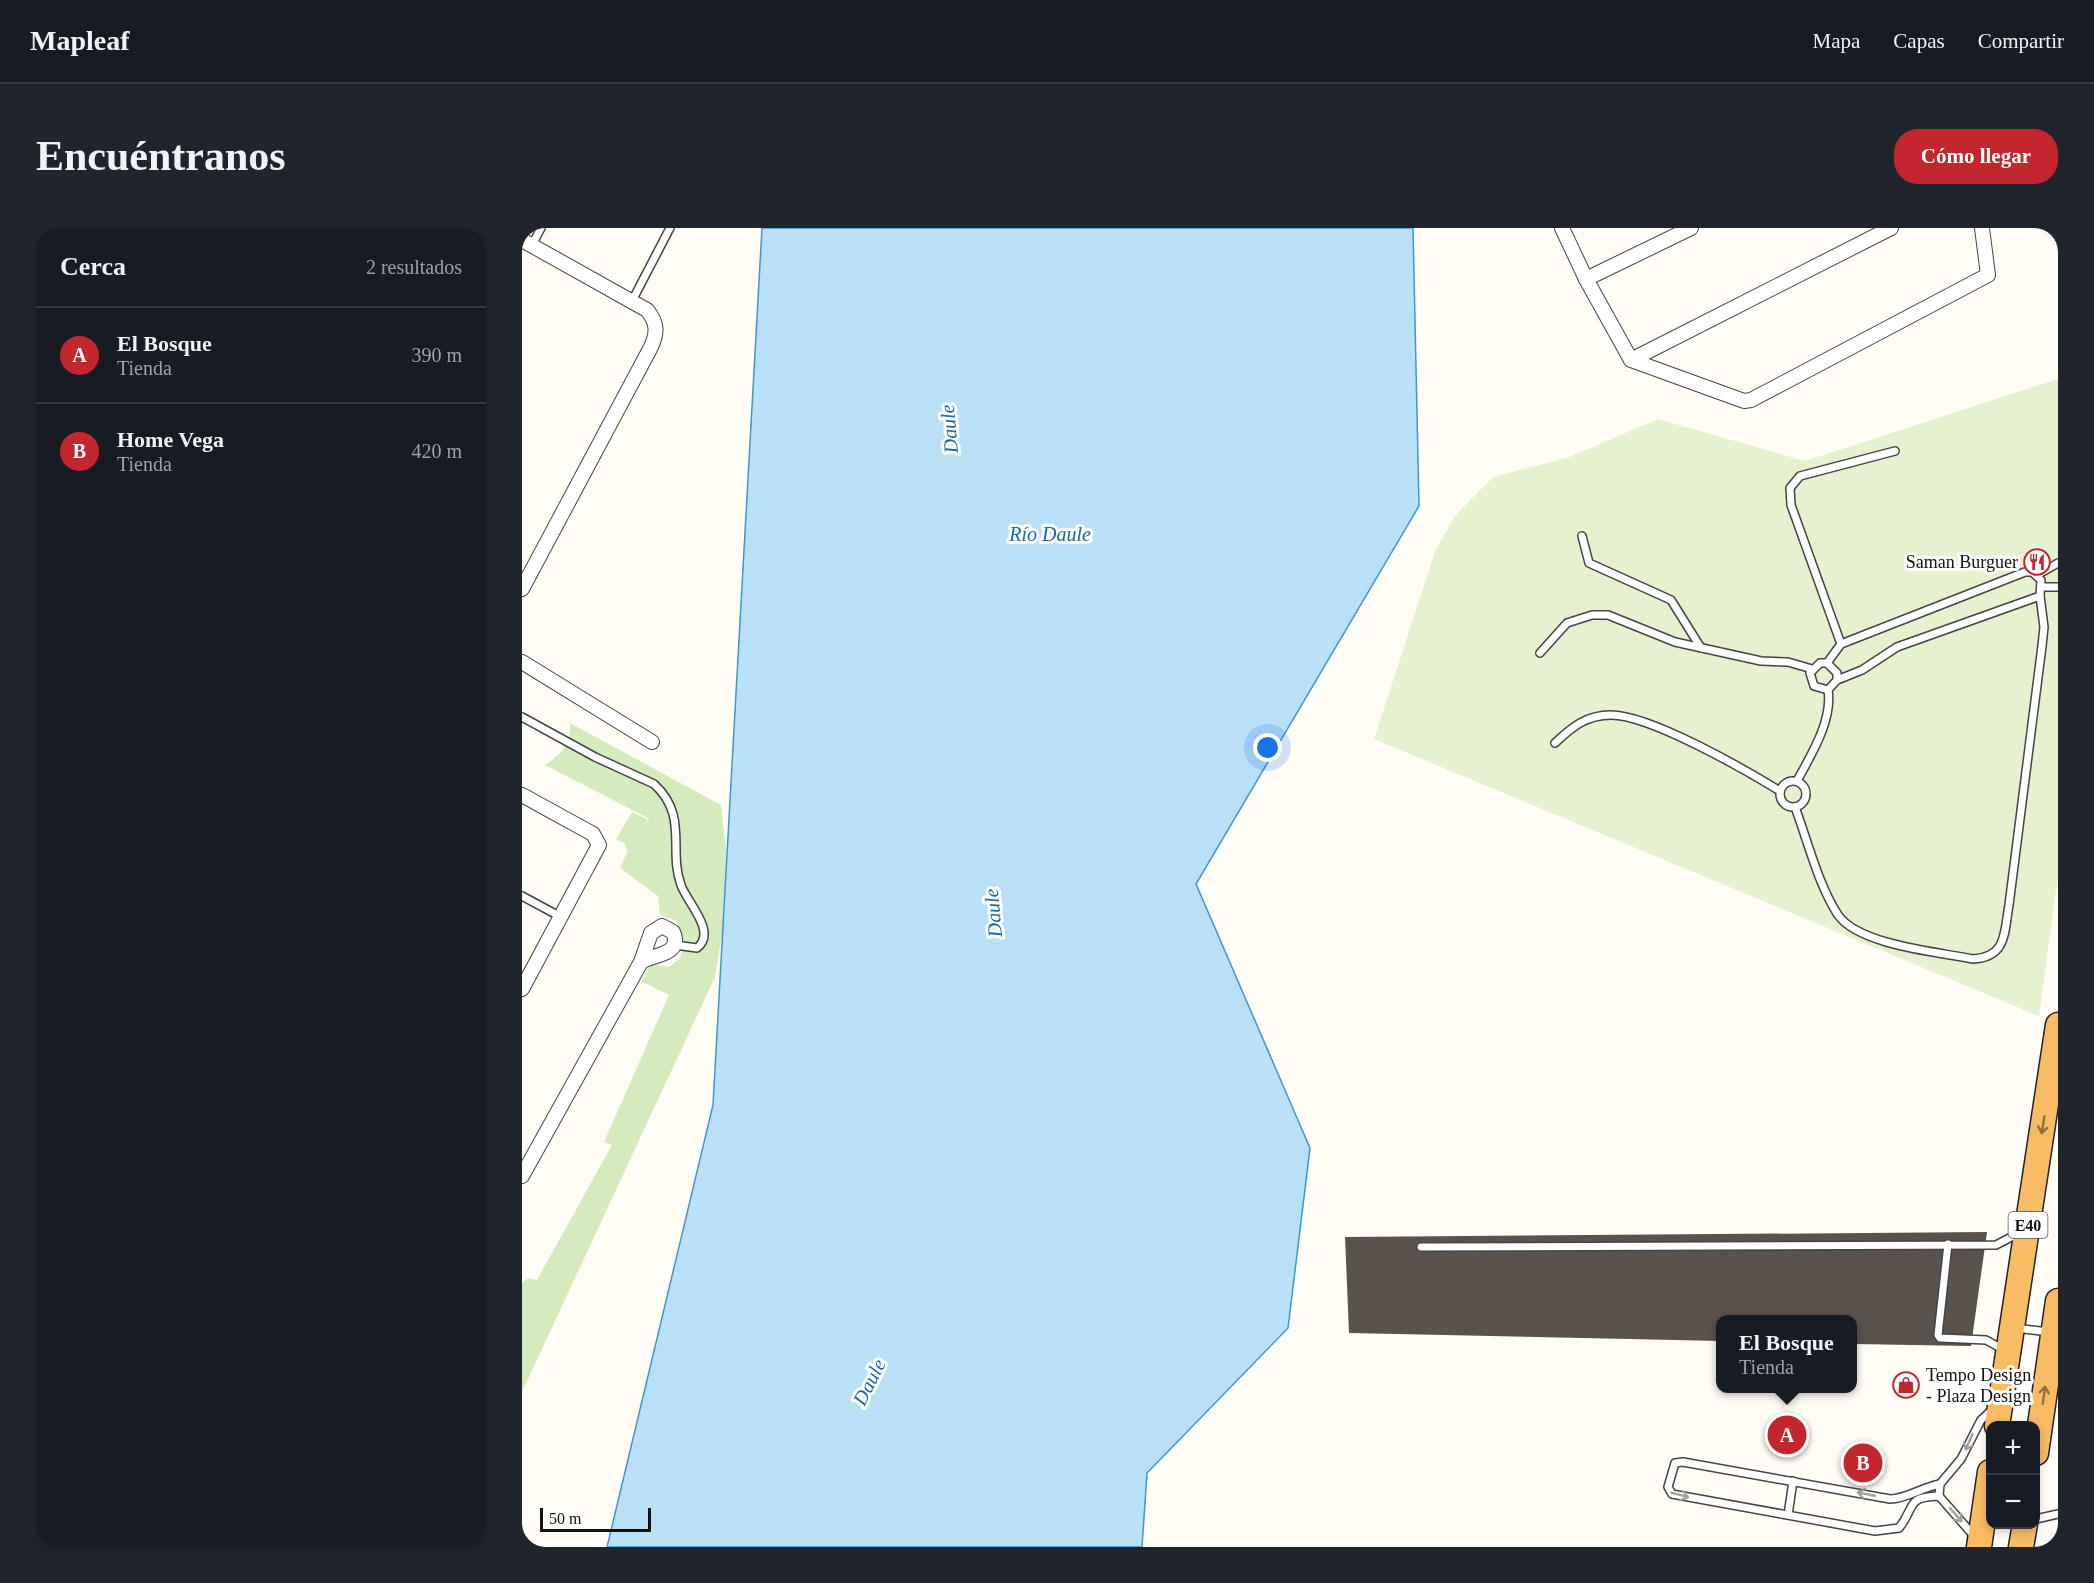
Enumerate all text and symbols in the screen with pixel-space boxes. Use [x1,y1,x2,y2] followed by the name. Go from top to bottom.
[30,25,130,56] text: Mapleaf
[1813,29,1860,53] text: Mapa
[1893,29,1945,53] text: Capas
[1978,29,2064,53] text: Compartir
[1894,129,2058,184] button: Cómo llegar
[36,133,286,179] text: Encuéntranos
[60,252,126,281] text: Cerca
[366,256,462,278] text: 2 resultados
[117,331,212,356] text: El Bosque
[72,344,87,366] text: A
[411,344,462,366] text: 390 m
[117,357,172,379] text: Tienda
[936,404,962,455] water label: Daule
[117,427,224,452] text: Home Vega
[73,440,86,462] text: B
[411,440,462,462] text: 420 m
[117,453,172,475] text: Tienda
[1008,523,1091,545] water label: Río Daule
[2022,547,2052,577] restaurant icon: Saman Burguer
[1906,552,2018,572] place label: Saman Burguer
[1253,733,1282,762] your location
[980,888,1006,939] water label: Daule
[2038,1114,2049,1134] one-way arrow
[2008,1212,2048,1238] road number: E40
[1716,1315,1857,1393] popup
[1739,1330,1834,1355] text: El Bosque
[848,1355,890,1410] water label: Daule
[1739,1356,1794,1378] text: Tienda
[1926,1365,2031,1406] place label: Tempo Design - Plaza Design
[1891,1370,1921,1400] shop icon: Tempo Design - Plaza Design
[2039,1385,2050,1405] one-way arrow
[1768,1412,1806,1458] pin: A
[1986,1421,2040,1529] map controls
[1986,1421,2040,1475] button: +
[1963,1432,1974,1450] one-way arrow
[1844,1440,1882,1486] pin: B
[1986,1475,2040,1529] button: −
[1857,1488,1877,1499] one-way arrow
[1671,1491,1690,1502] one-way arrow
[540,1505,651,1532] scale bar
[1949,1507,1963,1522] one-way arrow
[549,1510,581,1527] text: 50 m

